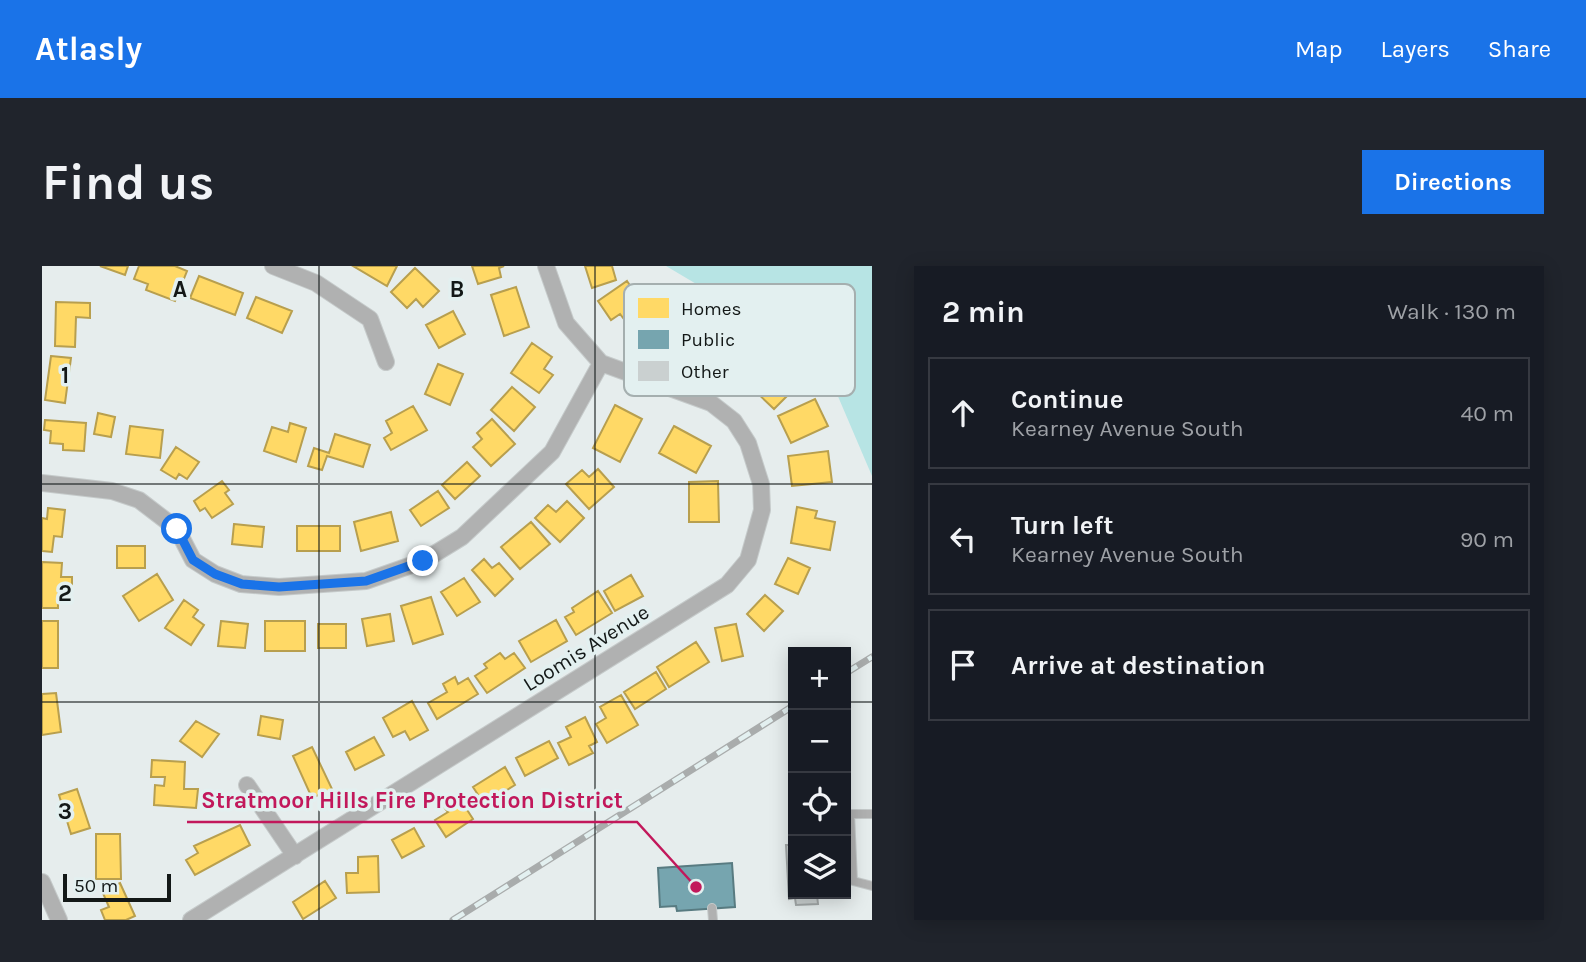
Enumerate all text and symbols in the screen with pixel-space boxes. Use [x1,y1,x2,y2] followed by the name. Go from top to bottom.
[35,30,142,68] text: Atlasly
[1295,35,1343,63] text: Map
[1381,35,1450,63] text: Layers
[1488,35,1551,63] text: Share
[1362,150,1544,214] button: Directions
[42,154,214,211] text: Find us
[173,276,187,303] text: A
[450,276,464,303] text: B
[624,284,855,396] legend
[942,294,1025,330] text: 2 min
[681,298,742,320] text: Homes
[1387,298,1516,325] text: Walk · 130 m
[681,329,735,351] text: Public
[681,361,729,383] text: Other
[61,362,69,389] text: 1
[1011,384,1123,415] text: Continue
[944,394,982,432] icon: ahead
[1461,400,1514,427] text: 40 m
[1011,415,1244,442] text: Kearney Avenue South
[1011,510,1113,541] text: Turn left
[161,513,192,544] route start
[944,520,982,558] icon: left
[1460,526,1514,553] text: 90 m
[1011,541,1244,568] text: Kearney Avenue South
[407,545,438,576] route end
[58,580,72,607] text: 2
[519,600,653,696] street label: Loomis Avenue
[944,646,982,684] icon: arrive
[788,647,851,899] map controls
[788,647,851,710] button: +
[1011,650,1265,681] text: Arrive at destination
[788,710,851,773] button: −
[788,773,851,836] button: locate
[187,778,637,822] callout: Stratmoor Hills Fire Protection District
[201,787,623,814] text: Stratmoor Hills Fire Protection District
[58,798,72,825] text: 3
[788,836,851,899] button: layers
[63,871,172,903] scale bar
[74,875,118,897] text: 50 m

